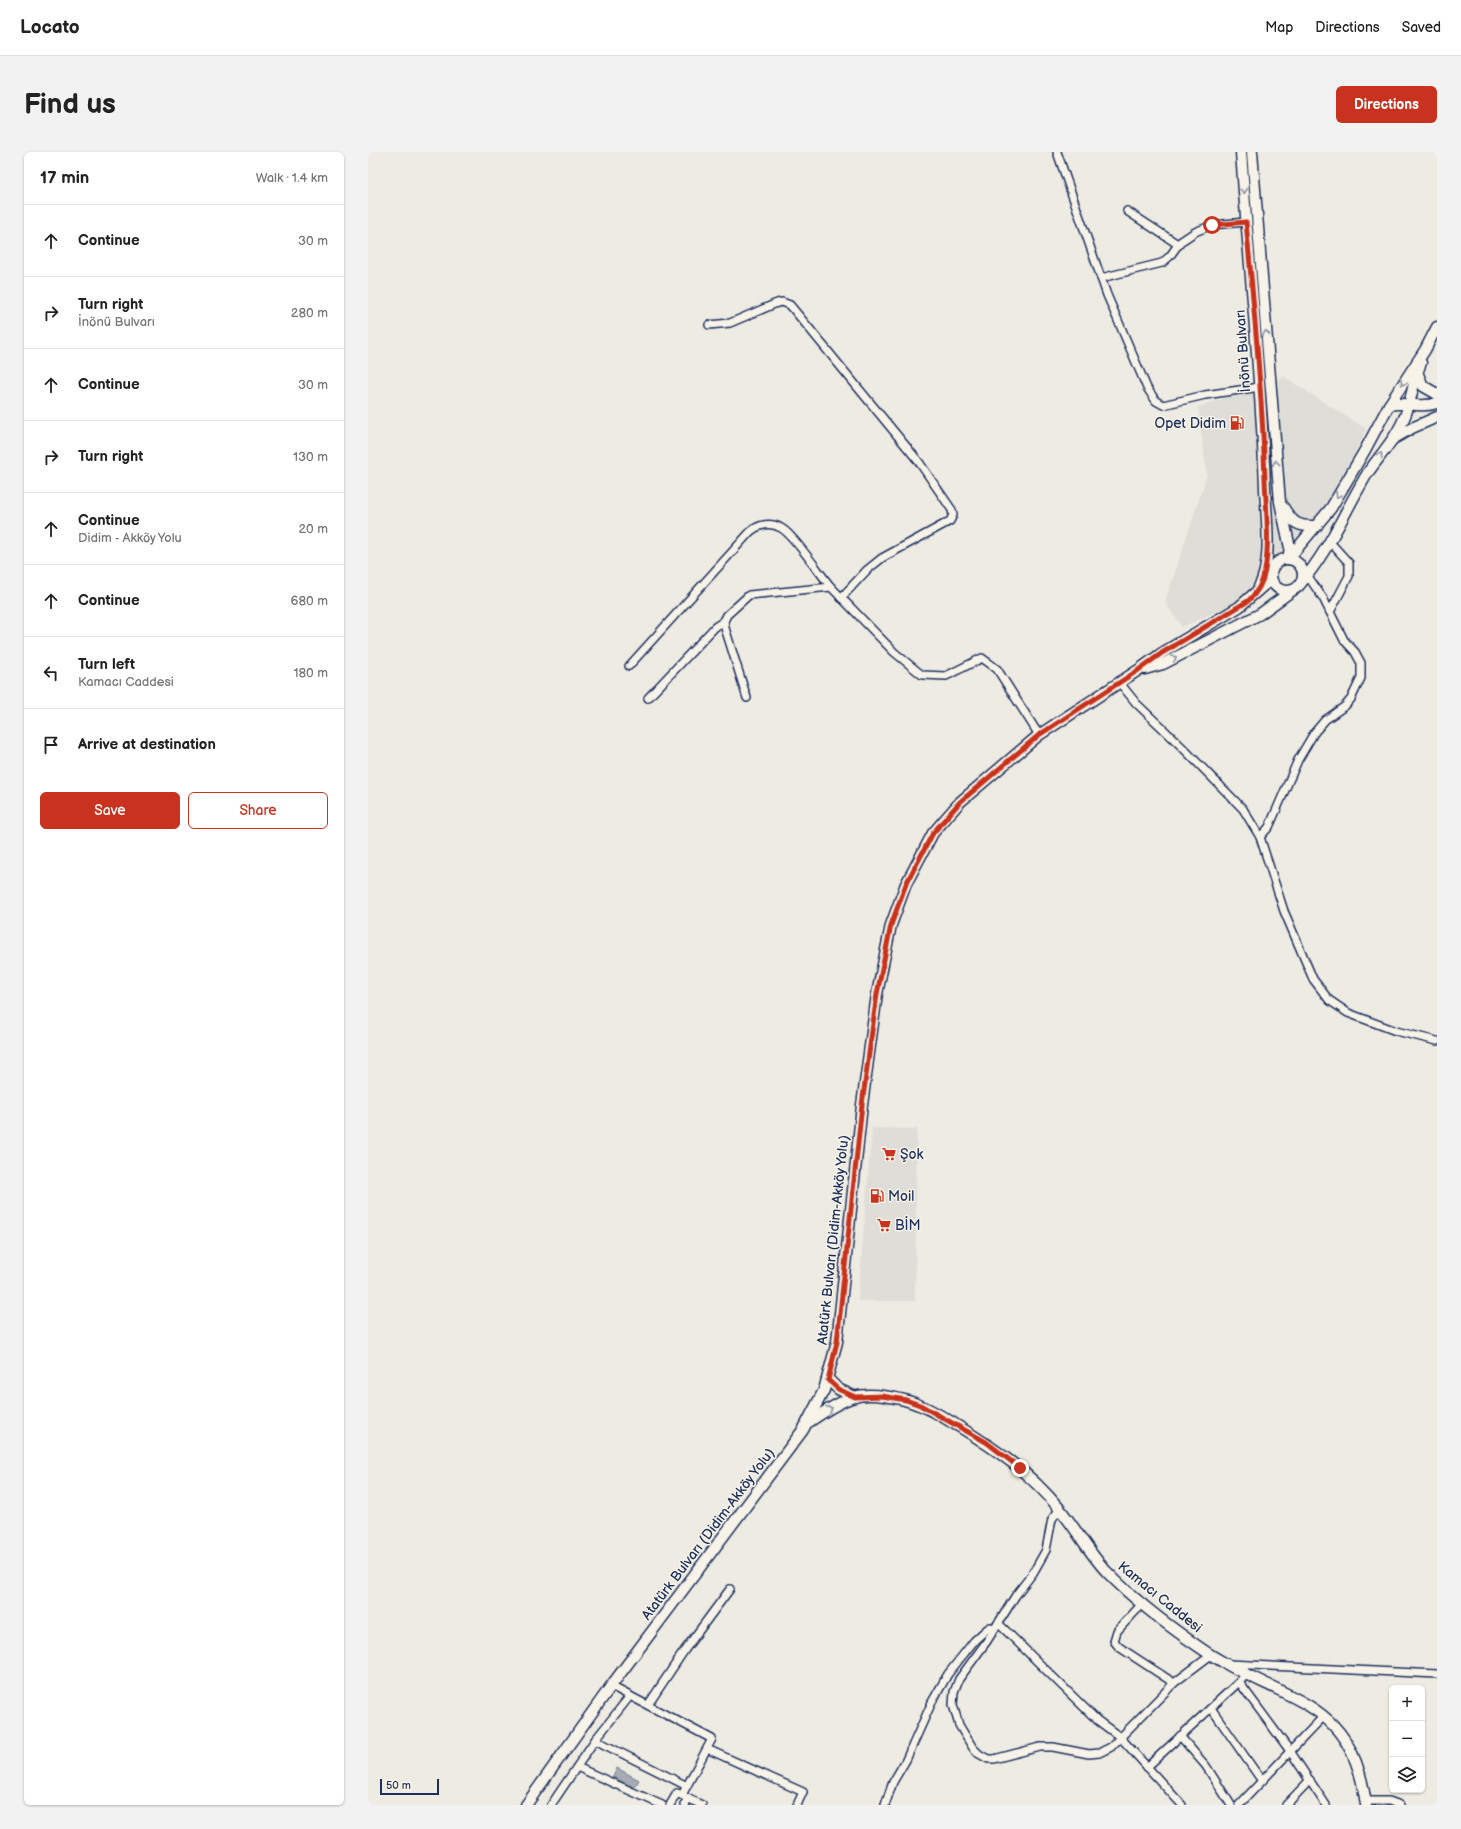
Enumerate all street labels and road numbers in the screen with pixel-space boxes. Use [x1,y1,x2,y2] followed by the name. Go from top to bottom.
[1231,309,1254,393] street label: İnönü Bulvarı
[814,1134,852,1346] street label: Atatürk Bulvarı (Didim-Akköy Yolu)
[638,1445,778,1623] street label: Atatürk Bulvarı (Didim-Akköy Yolu)
[1115,1558,1205,1636] street label: Kamacı Caddesi

